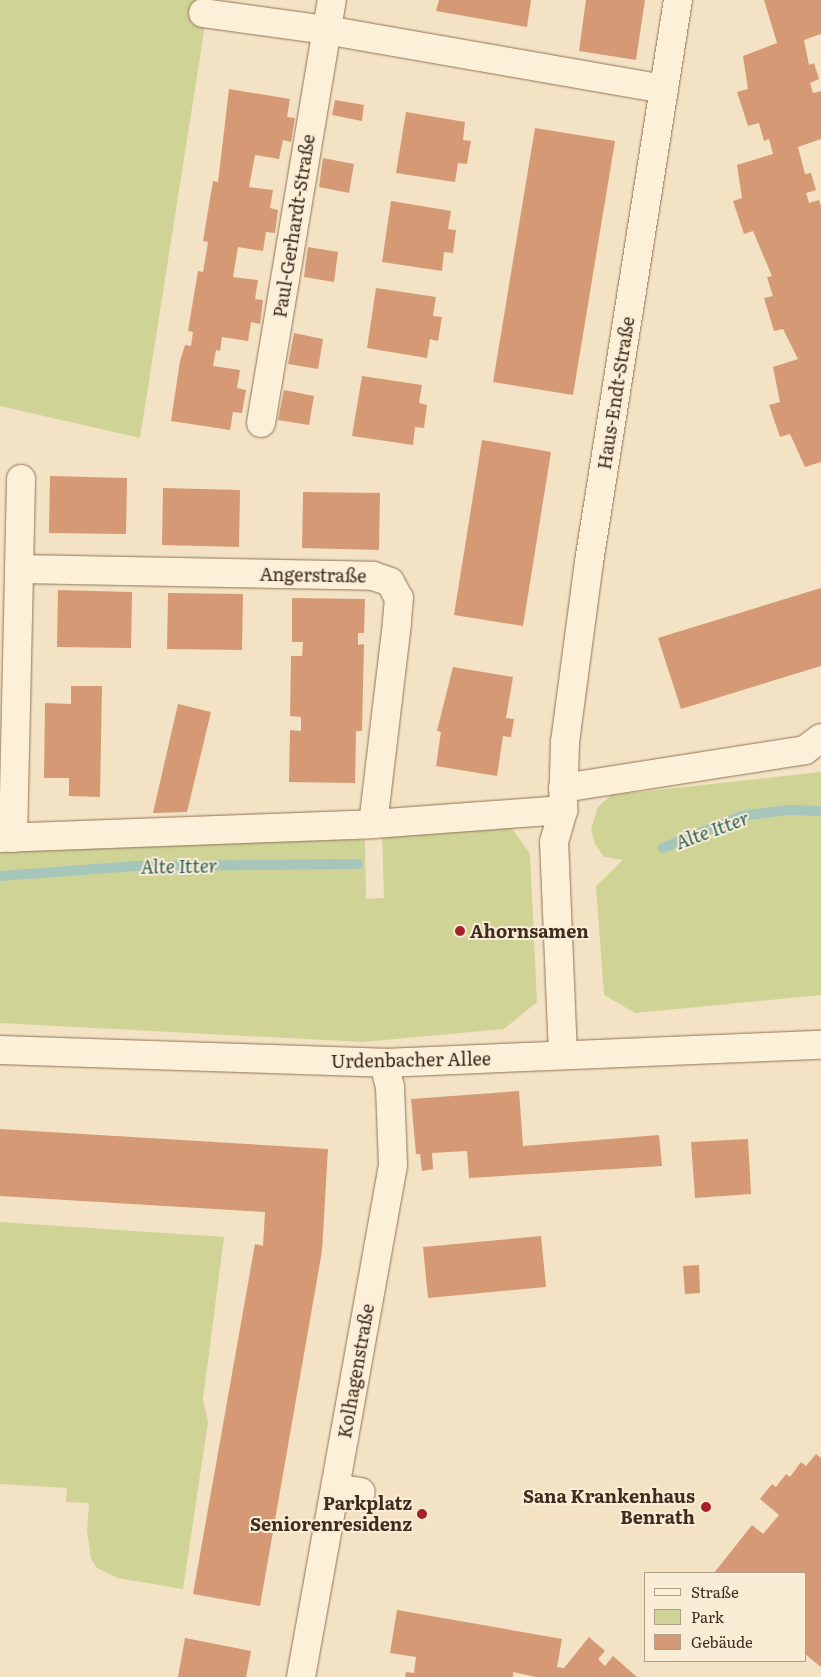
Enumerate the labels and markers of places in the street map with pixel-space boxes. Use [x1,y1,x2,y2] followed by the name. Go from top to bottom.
[470,920,589,942] place label: Ahornsamen
[454,925,466,937] marker: Ahornsamen
[523,1486,695,1528] place label: Sana Krankenhaus Benrath
[250,1493,412,1536] place label: Parkplatz Seniorenresidenz
[699,1500,713,1514] marker: Sana Krankenhaus Benrath
[416,1508,428,1520] marker: Parkplatz Seniorenresidenz

